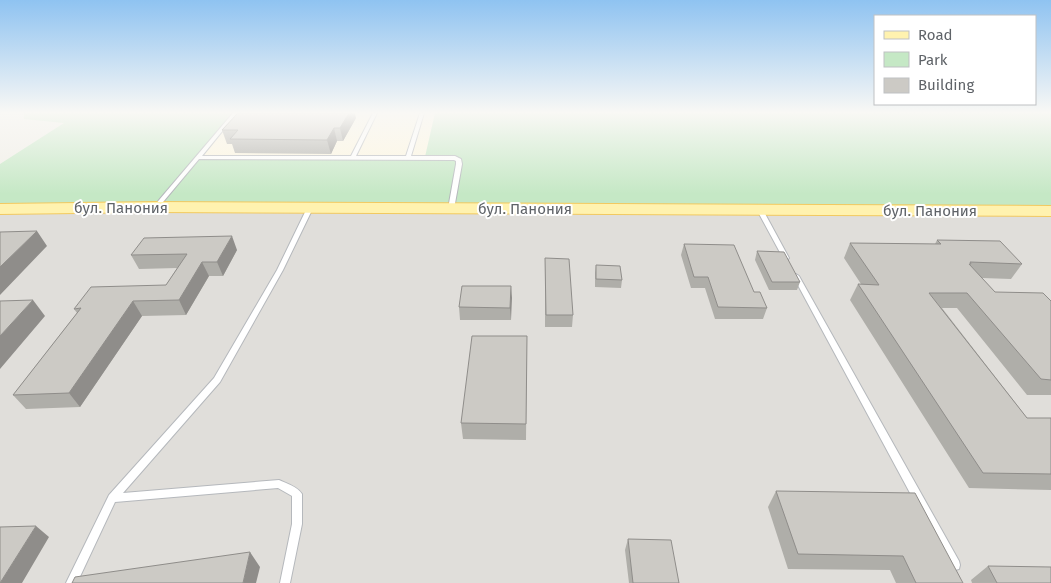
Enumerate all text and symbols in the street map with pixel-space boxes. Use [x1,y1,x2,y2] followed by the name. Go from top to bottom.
[874,15,1036,105] legend
[918,26,953,44] text: Road
[918,51,948,69] text: Park
[918,76,974,94] text: Building
[74,199,168,217] street label: бул. Панония
[478,200,572,218] street label: бул. Панония
[883,202,977,220] street label: бул. Панония

